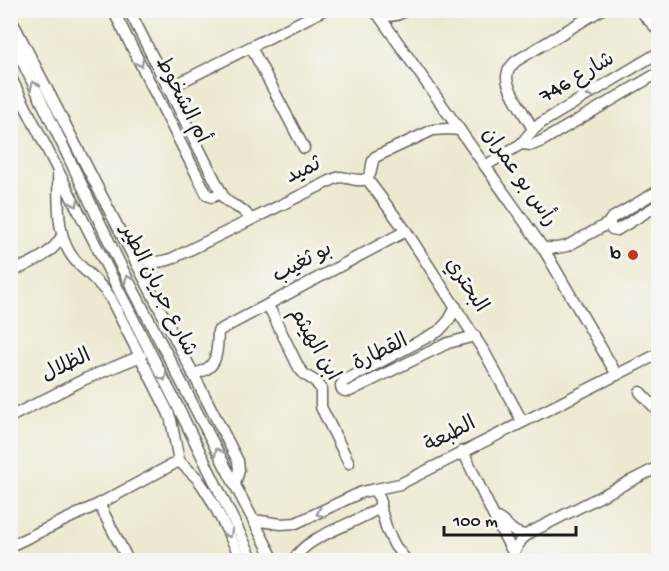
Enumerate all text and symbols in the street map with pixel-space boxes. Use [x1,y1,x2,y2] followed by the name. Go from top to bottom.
[535,48,620,111] street label: شارع 746
[149,52,216,148] street label: أم الشخوط
[132,56,144,67] one-way arrow
[30,80,42,91] one-way arrow
[586,87,597,99] one-way arrow
[475,122,564,232] street label: رأس بو عمران
[282,153,326,191] street label: ثميد
[68,197,80,208] one-way arrow
[112,219,201,361] street label: شارع جريان الطير
[269,238,337,290] street label: بو ثغيب
[610,243,621,268] place label: b
[626,248,640,262] marker: b
[438,254,492,318] street label: البحتري
[124,275,135,286] one-way arrow
[282,304,344,386] street label: ابن الهيثم
[349,330,413,378] street label: القطارة
[38,345,96,389] street label: الظلال
[156,371,167,382] one-way arrow
[421,413,481,459] street label: الطبعة
[214,448,225,459] one-way arrow
[444,499,576,537] scale bar
[316,505,327,517] one-way arrow
[452,512,498,533] text: 100 m
[222,528,233,539] one-way arrow

